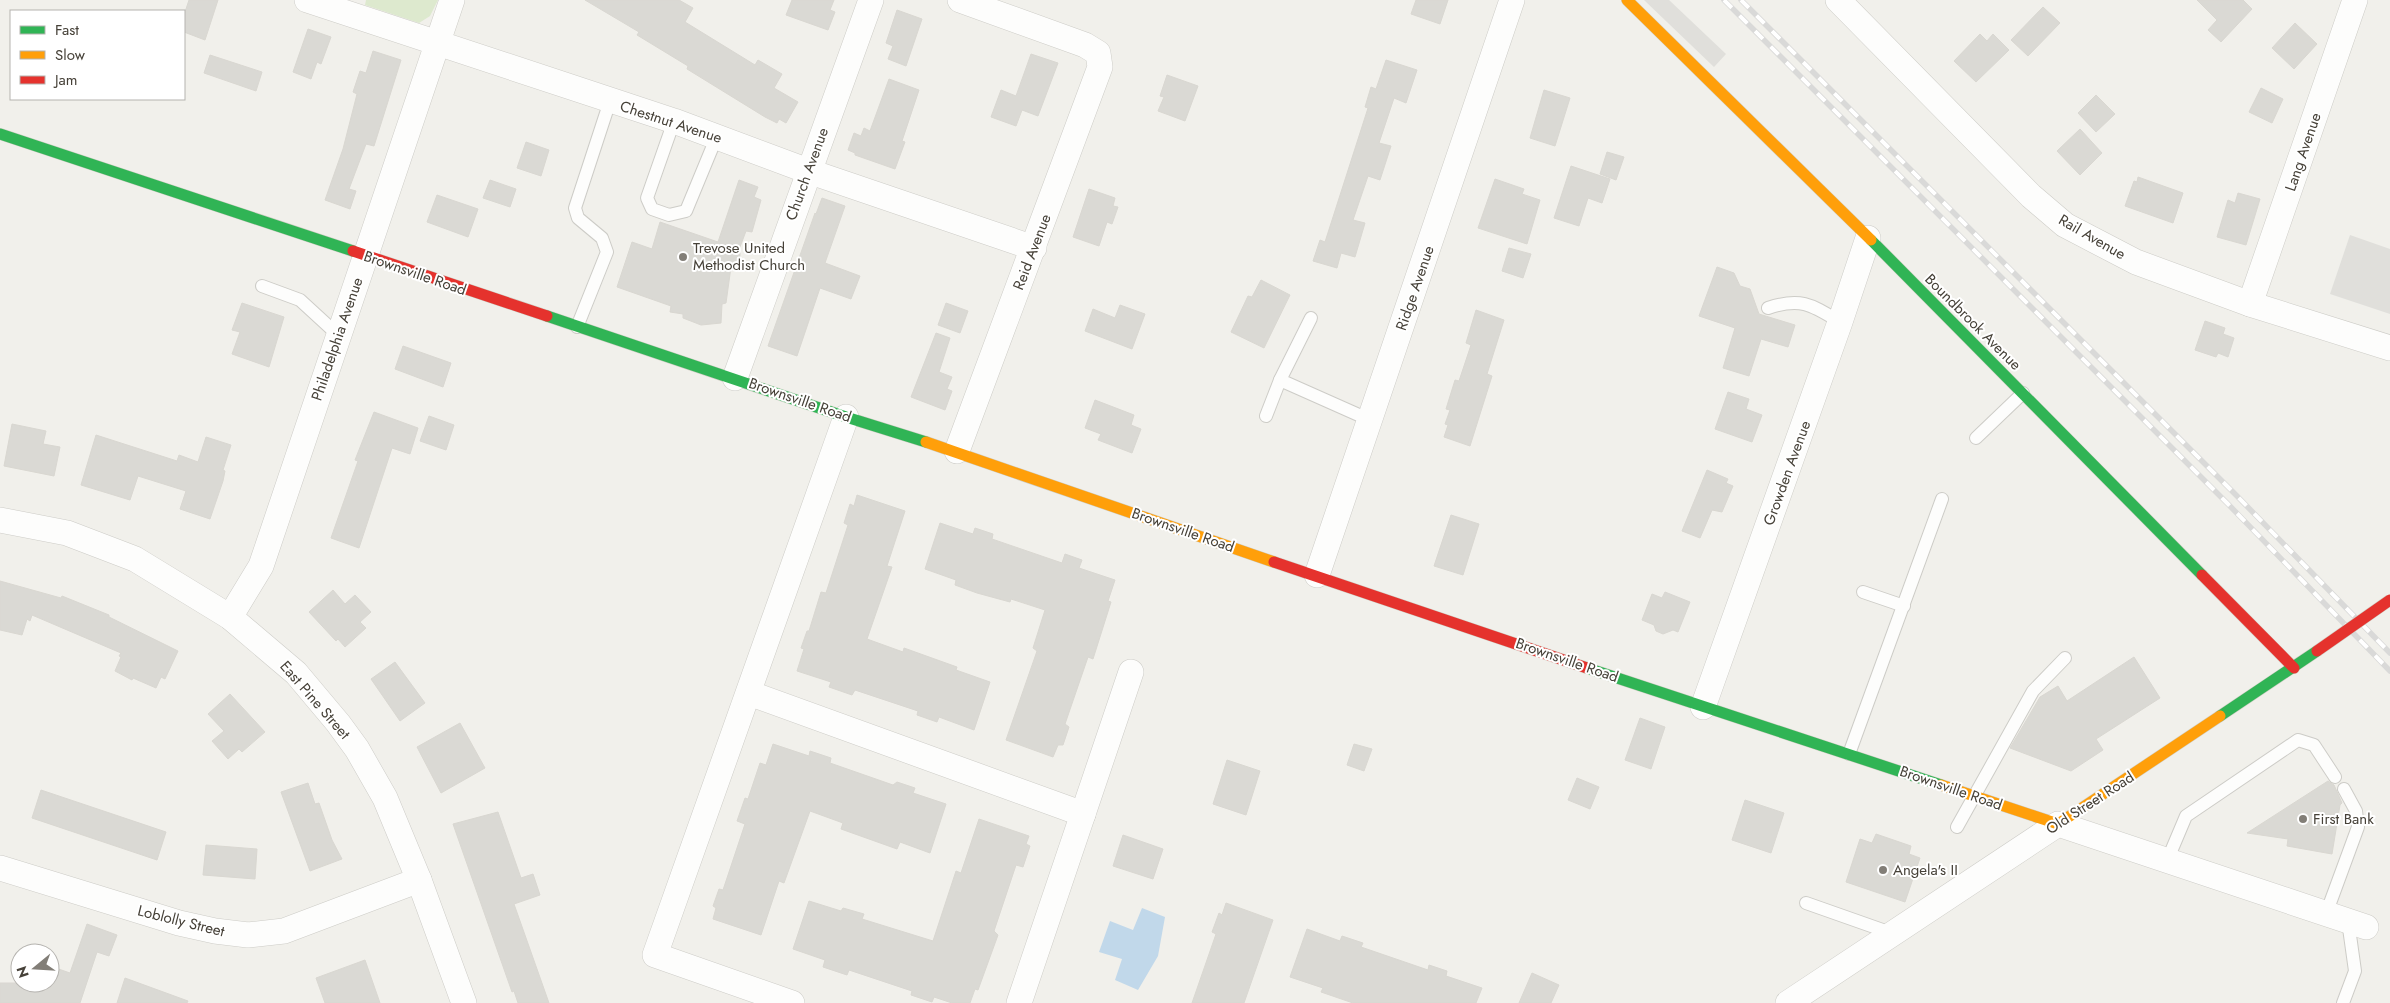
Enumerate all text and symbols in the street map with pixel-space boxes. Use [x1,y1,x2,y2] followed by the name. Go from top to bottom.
[10,10,185,100] legend
[55,19,79,41] text: Fast
[55,44,86,66] text: Slow
[53,69,78,91] text: Jam
[617,95,725,149] street label: Chestnut Avenue
[2279,110,2327,194] street label: Lang Avenue
[780,124,834,223] street label: Church Avenue
[2054,209,2130,265] street label: Rail Avenue
[1007,211,1057,293] street label: Reid Avenue
[693,237,805,276] place label: Trevose United Methodist Church
[1390,242,1440,333] street label: Ridge Avenue
[361,245,469,301] street label: Brownsville Road
[677,251,689,263] marker: Trevose United Methodist Church
[1920,269,2026,375] street label: Boundbrook Avenue
[306,274,369,404] street label: Philadelphia Avenue
[746,372,854,428] street label: Brownsville Road
[1758,417,1816,528] street label: Growden Avenue
[1129,502,1237,558] street label: Brownsville Road
[1513,632,1621,688] street label: Brownsville Road
[275,656,356,744] street label: East Pine Street
[1897,760,2005,816] street label: Brownsville Road
[2042,766,2138,840] street label: Old Street Road
[2313,808,2374,830] place label: First Bank
[2297,813,2309,825] marker: First Bank
[1893,859,1958,881] place label: Angela's II
[1877,864,1889,876] marker: Angela's II
[135,900,227,943] street label: Loblolly Street
[10,943,60,993] north arrow
[11,964,34,980] text: N

